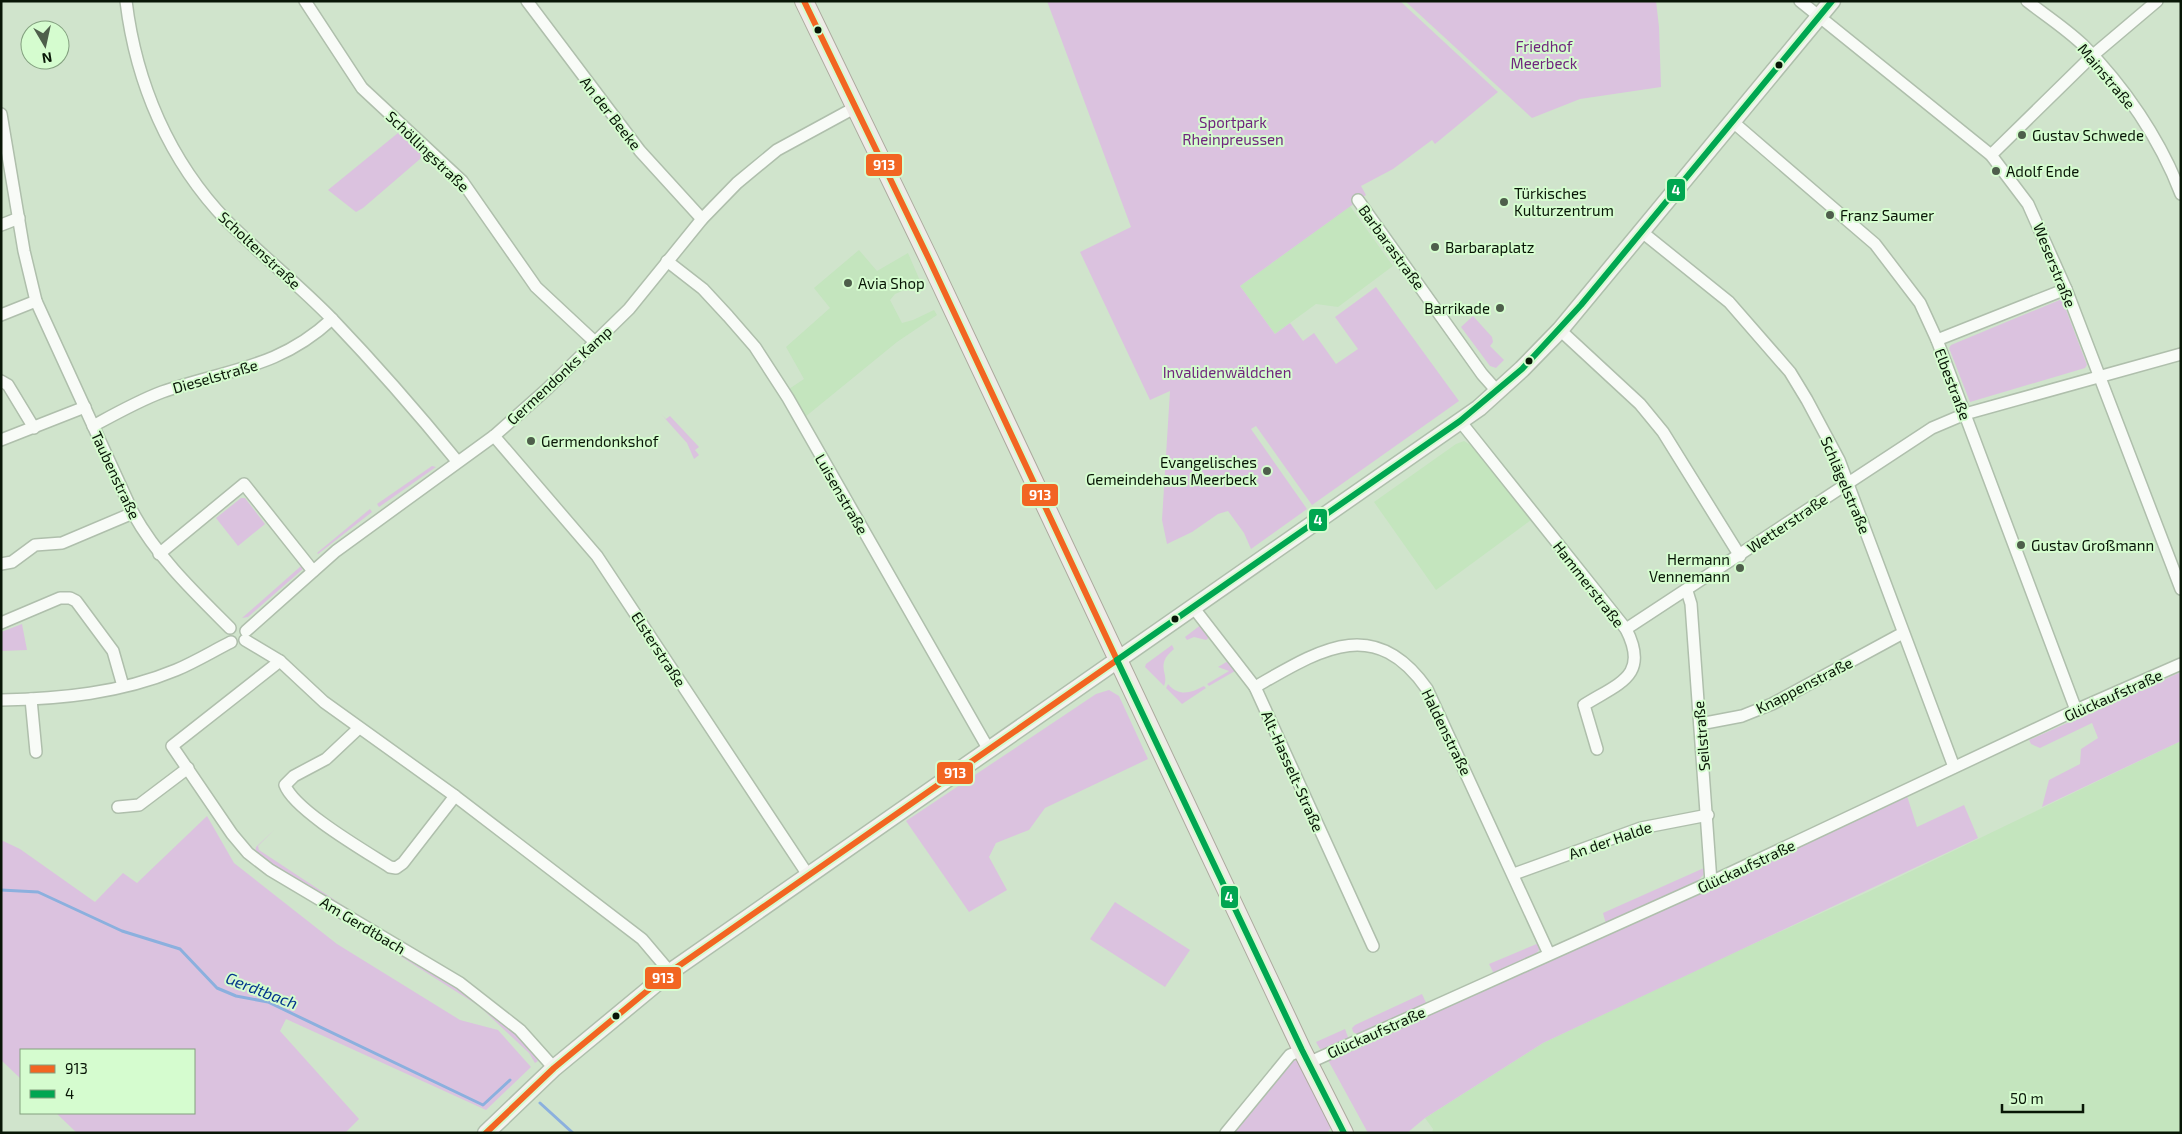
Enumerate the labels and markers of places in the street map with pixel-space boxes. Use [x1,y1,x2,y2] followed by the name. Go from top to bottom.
[813,25,823,35] unlabelled marker
[1774,60,1784,70] unlabelled marker
[2032,126,2144,144] place label: Gustav Schwede
[2016,129,2028,141] marker: Gustav Schwede
[2006,162,2079,180] place label: Adolf Ende
[1990,165,2002,177] marker: Adolf Ende
[1514,184,1614,219] place label: Türkisches Kulturzentrum
[1498,196,1510,208] marker: Türkisches Kulturzentrum
[1840,206,1934,224] place label: Franz Saumer
[1824,209,1836,221] marker: Franz Saumer
[1445,238,1534,256] place label: Barbaraplatz
[1429,241,1441,253] marker: Barbaraplatz
[858,274,925,292] place label: Avia Shop
[842,277,854,289] marker: Avia Shop
[1424,299,1490,317] place label: Barrikade
[1494,302,1506,314] marker: Barrikade
[1524,356,1534,366] unlabelled marker
[541,432,659,450] place label: Germendonkshof
[525,435,537,447] marker: Germendonkshof
[1086,453,1257,488] place label: Evangelisches Gemeindehaus Meerbeck
[1261,465,1273,477] marker: Evangelisches Gemeindehaus Meerbeck
[2031,536,2154,554] place label: Gustav Großmann
[2015,539,2027,551] marker: Gustav Großmann
[1649,550,1730,585] place label: Hermann Vennemann
[1734,562,1746,574] marker: Hermann Vennemann
[1170,614,1180,624] unlabelled marker
[611,1011,621,1021] unlabelled marker

